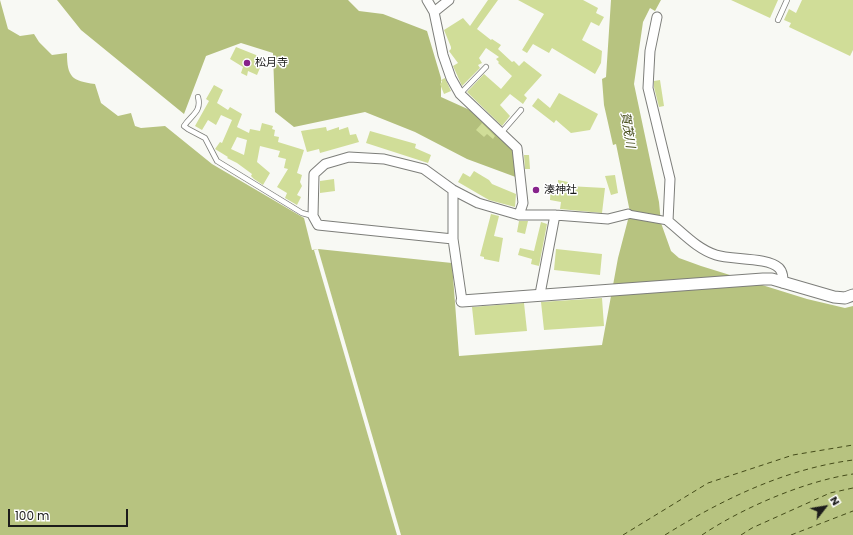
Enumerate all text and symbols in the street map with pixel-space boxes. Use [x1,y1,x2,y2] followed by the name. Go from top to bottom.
[255,56,288,70] place label: 松月寺
[242,58,252,68] marker: 松月寺
[617,111,637,149] water label: 賀茂川
[544,183,577,197] place label: 湊神社
[531,185,541,195] marker: 湊神社
[805,487,845,527] north arrow
[826,493,844,508] text: N
[10,501,130,527] scale bar
[15,507,49,524] text: 100 m

